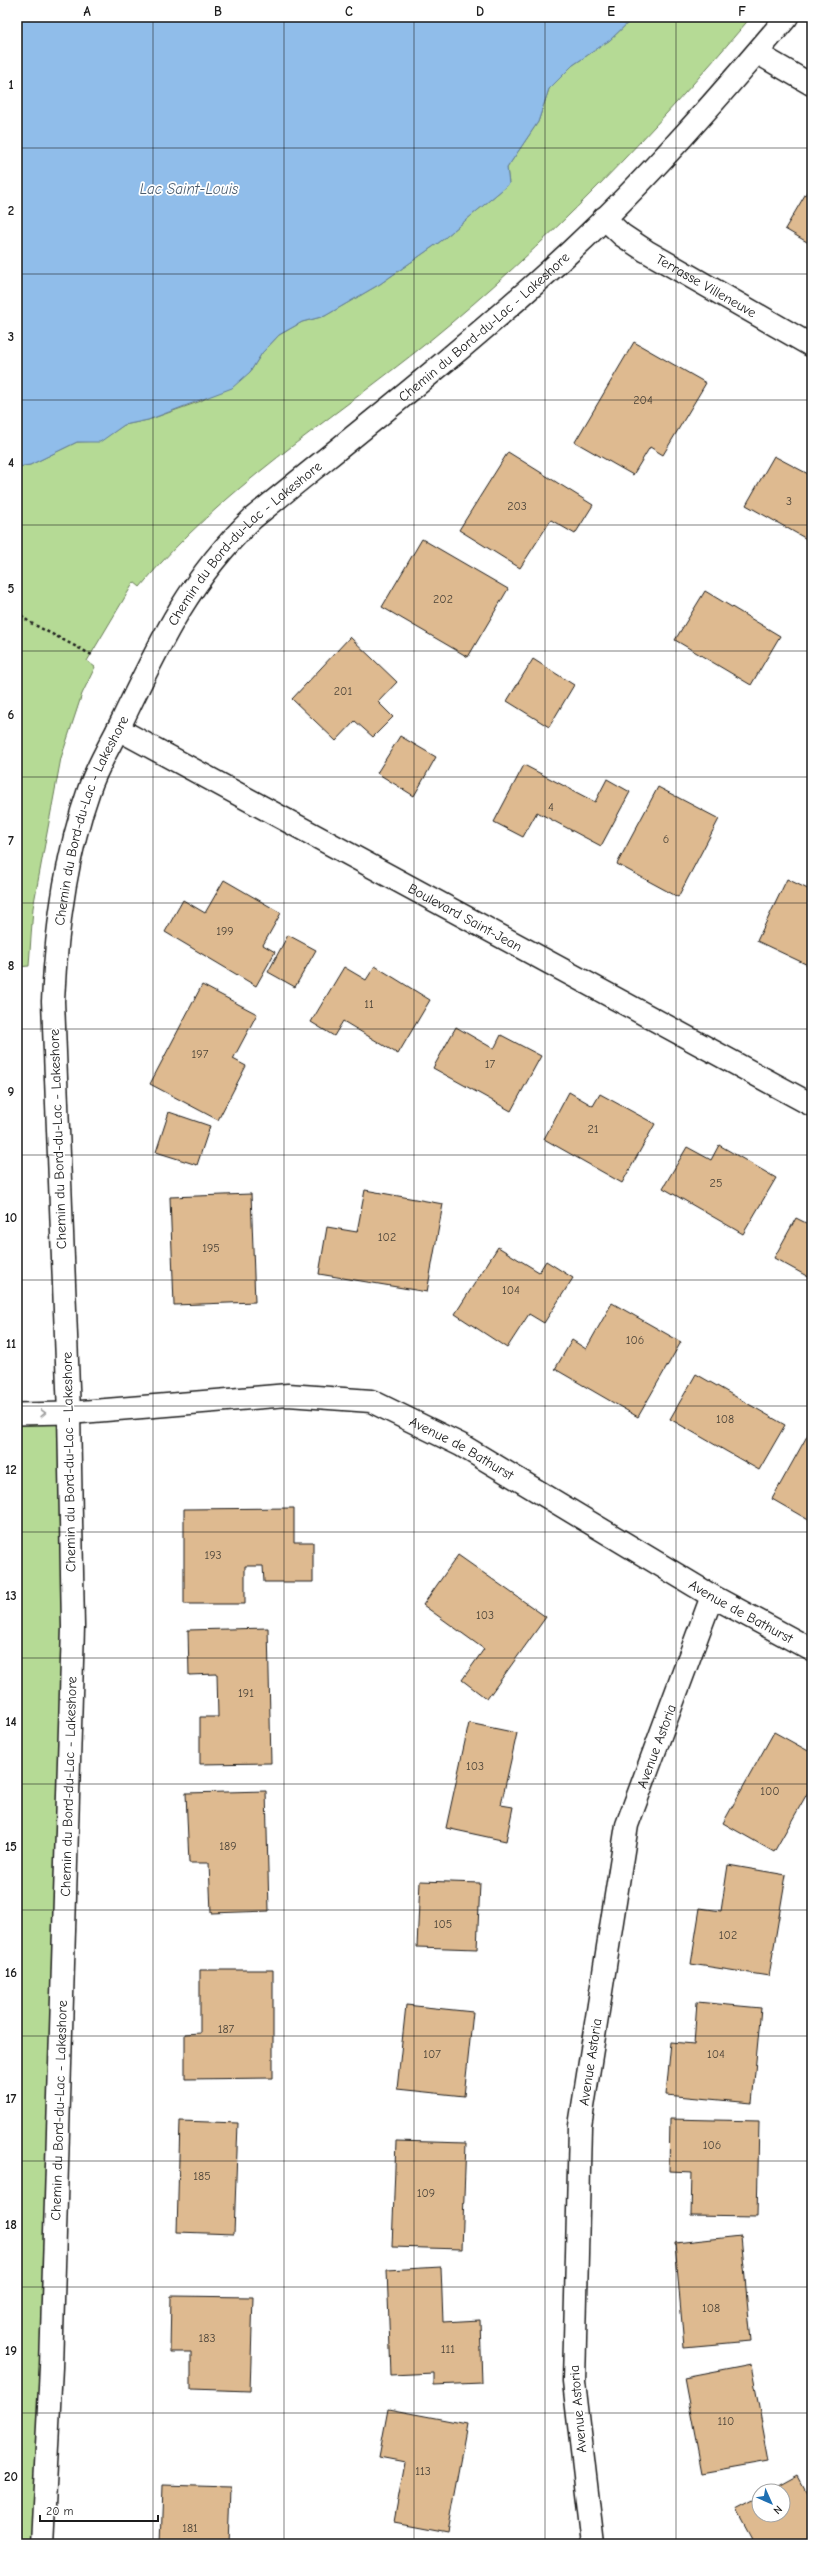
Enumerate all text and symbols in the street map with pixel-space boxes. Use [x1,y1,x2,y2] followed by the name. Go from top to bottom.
[83,4,91,19] text: A
[214,4,222,19] text: B
[345,4,353,19] text: C
[476,4,484,19] text: D
[607,4,615,19] text: E
[738,4,746,19] text: F
[8,77,14,92] text: 1
[140,180,239,198] water label: Lac Saint-Louis
[8,203,14,218] text: 2
[395,248,573,405] street label: Chemin du Bord-du-Lac - Lakeshore
[653,250,760,321] street label: Terrasse Villeneuve
[8,329,14,344] text: 3
[633,393,653,407] house number: 204
[8,455,14,470] text: 4
[164,457,325,628] street label: Chemin du Bord-du-Lac - Lakeshore
[786,494,792,508] house number: 3
[507,499,527,513] house number: 203
[8,581,15,596] text: 5
[433,592,453,606] house number: 202
[334,684,352,698] house number: 201
[8,707,15,722] text: 6
[51,713,132,926] street label: Chemin du Bord-du-Lac - Lakeshore
[548,800,554,814] house number: 4
[663,832,669,846] house number: 6
[8,833,14,848] text: 7
[405,879,525,955] street label: Boulevard Saint-Jean
[216,924,234,938] house number: 199
[8,958,14,973] text: 8
[364,997,374,1011] house number: 11
[46,1029,70,1249] street label: Chemin du Bord-du-Lac - Lakeshore
[192,1047,209,1061] house number: 197
[485,1057,496,1071] house number: 17
[8,1084,15,1099] text: 9
[587,1122,599,1136] house number: 21
[710,1176,722,1190] house number: 25
[5,1210,17,1225] text: 10
[378,1230,396,1244] house number: 102
[202,1241,220,1255] house number: 195
[502,1283,520,1297] house number: 104
[626,1333,644,1347] house number: 106
[6,1336,16,1351] text: 11
[59,1352,79,1572] street label: Chemin du Bord-du-Lac - Lakeshore
[40,1409,46,1417] one-way arrow
[716,1412,734,1426] house number: 108
[407,1413,518,1484] street label: Avenue de Bathurst
[5,1462,17,1477] text: 12
[204,1548,222,1562] house number: 193
[686,1576,797,1647] street label: Avenue de Bathurst
[5,1588,17,1603] text: 13
[476,1608,494,1622] house number: 103
[56,1676,80,1897] street label: Chemin du Bord-du-Lac - Lakeshore
[238,1686,254,1700] house number: 191
[633,1702,680,1790] street label: Avenue Astoria
[5,1714,17,1729] text: 14
[466,1759,484,1773] house number: 103
[760,1784,780,1798] house number: 100
[5,1839,17,1854] text: 15
[219,1839,237,1853] house number: 189
[434,1917,452,1931] house number: 105
[719,1928,737,1942] house number: 102
[5,1965,17,1980] text: 16
[47,2000,70,2221] street label: Chemin du Bord-du-Lac - Lakeshore
[575,2017,605,2107] street label: Avenue Astoria
[218,2022,235,2036] house number: 187
[423,2047,441,2061] house number: 107
[707,2047,725,2061] house number: 104
[6,2091,17,2106] text: 17
[703,2138,721,2152] house number: 106
[193,2169,211,2183] house number: 185
[417,2186,435,2200] house number: 109
[5,2217,17,2232] text: 18
[702,2301,720,2315] house number: 108
[198,2331,216,2345] house number: 183
[441,2342,455,2356] house number: 111
[5,2343,17,2358] text: 19
[566,2364,590,2454] street label: Avenue Astoria
[718,2414,734,2428] house number: 110
[415,2464,431,2478] house number: 113
[4,2469,18,2484] text: 20
[751,2483,791,2523] north arrow
[40,2497,158,2523] scale bar
[771,2503,785,2517] text: N
[46,2504,74,2518] text: 20 m
[182,2521,198,2535] house number: 181

